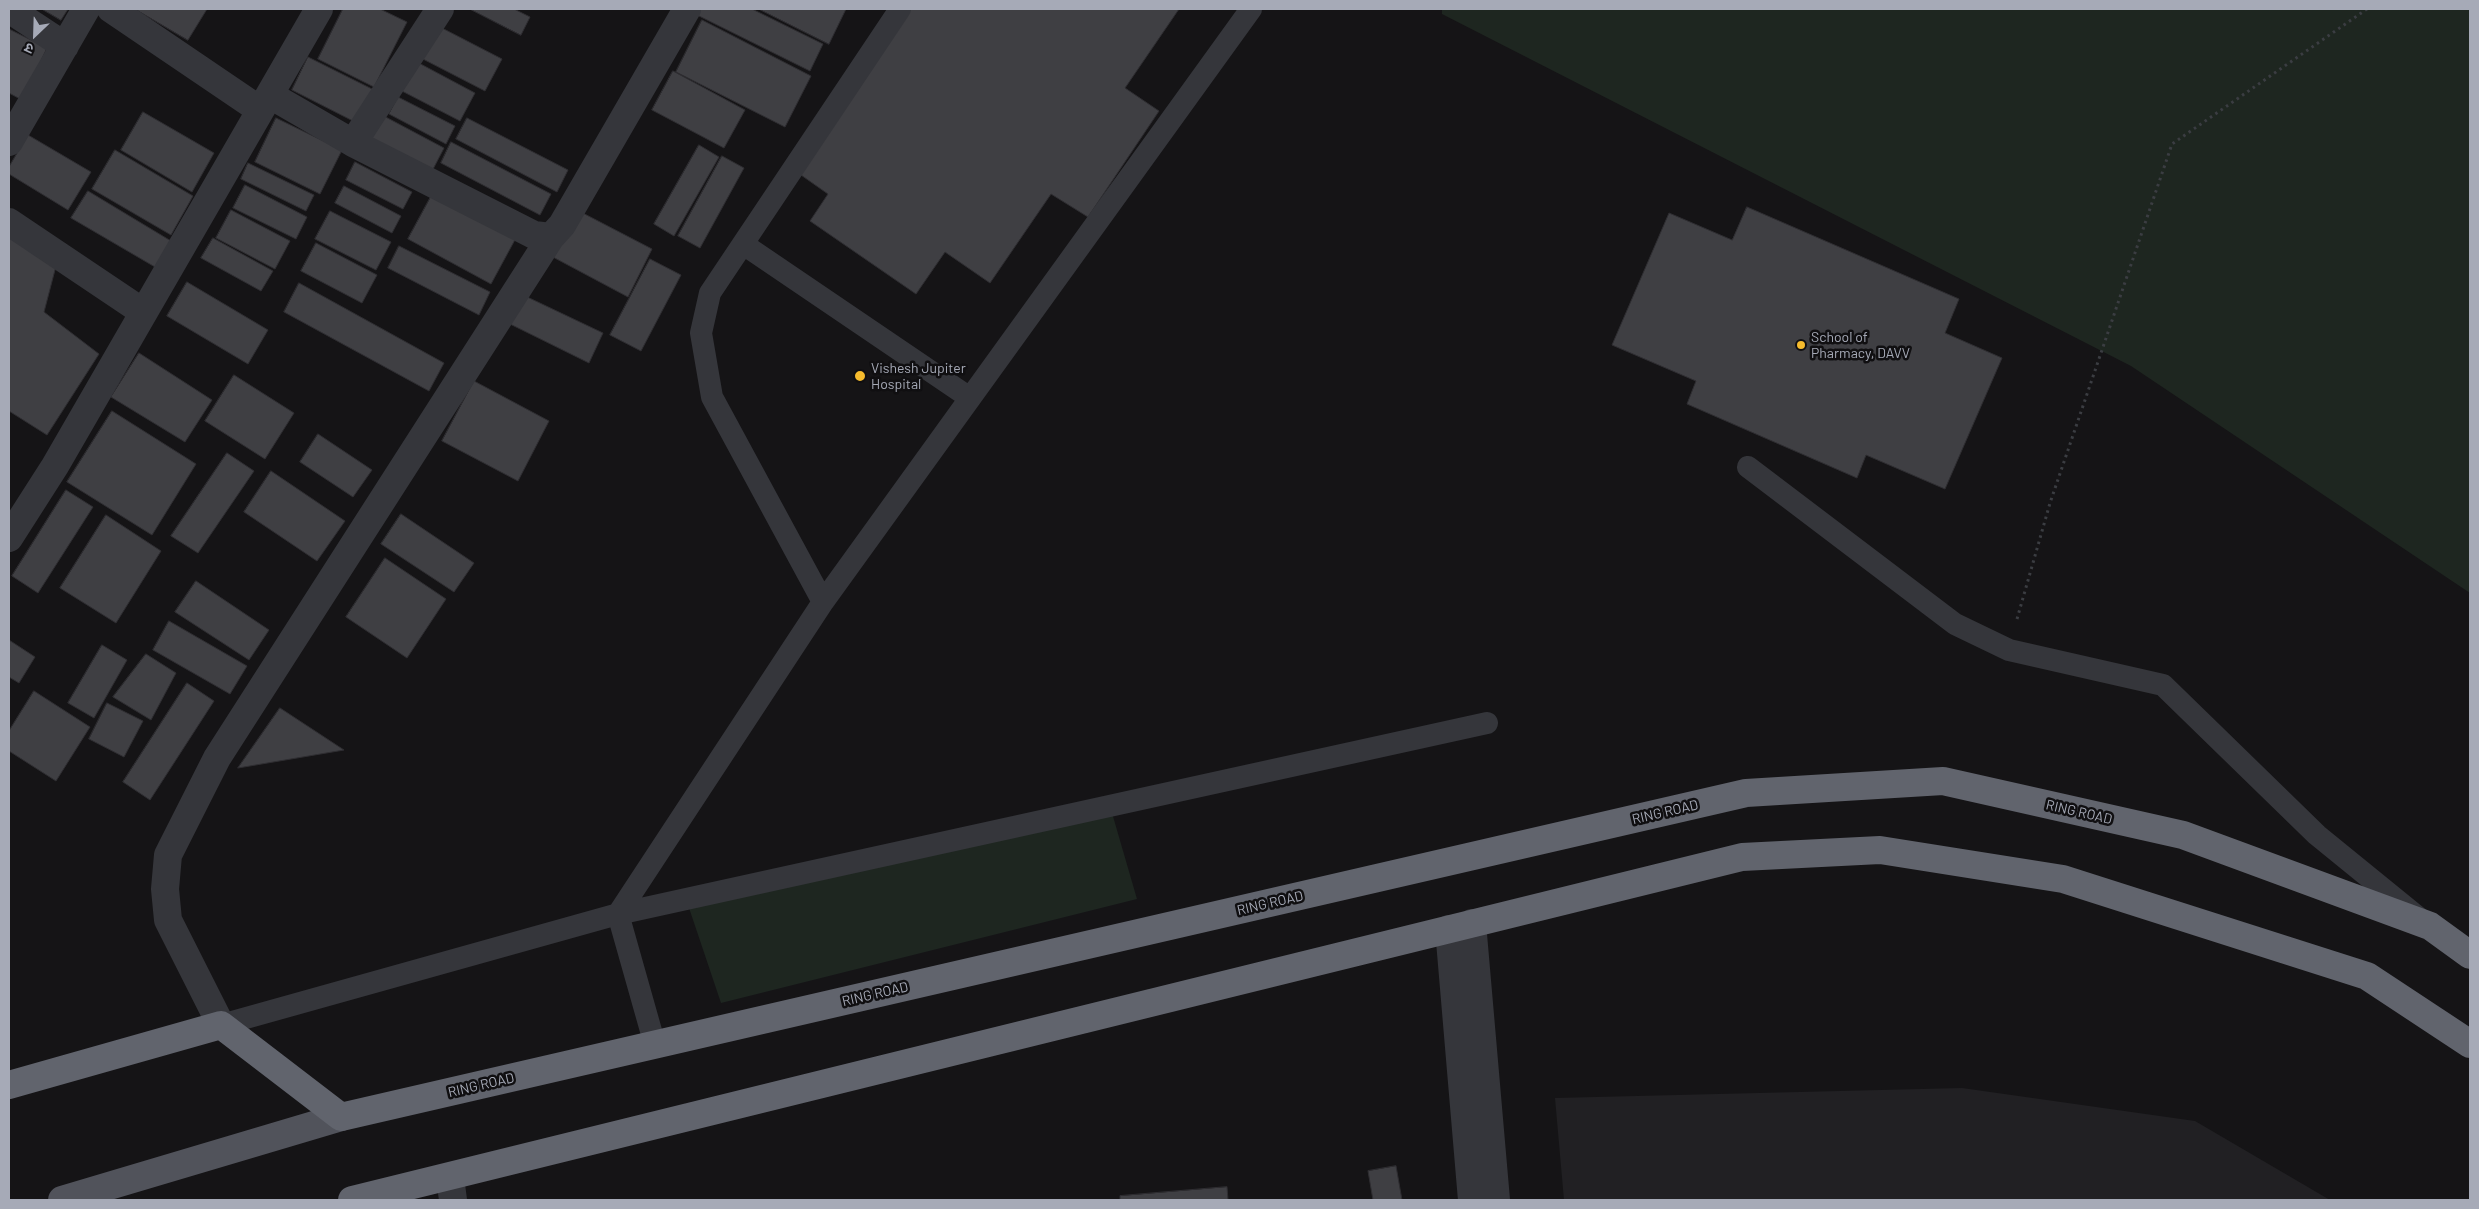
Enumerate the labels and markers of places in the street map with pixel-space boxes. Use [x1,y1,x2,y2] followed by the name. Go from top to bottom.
[1811,329,1910,362] place label: School of Pharmacy, DAVV
[1795,339,1807,351] marker: School of Pharmacy, DAVV
[871,360,966,392] place label: Vishesh Jupiter Hospital
[853,369,867,383] marker: Vishesh Jupiter Hospital

